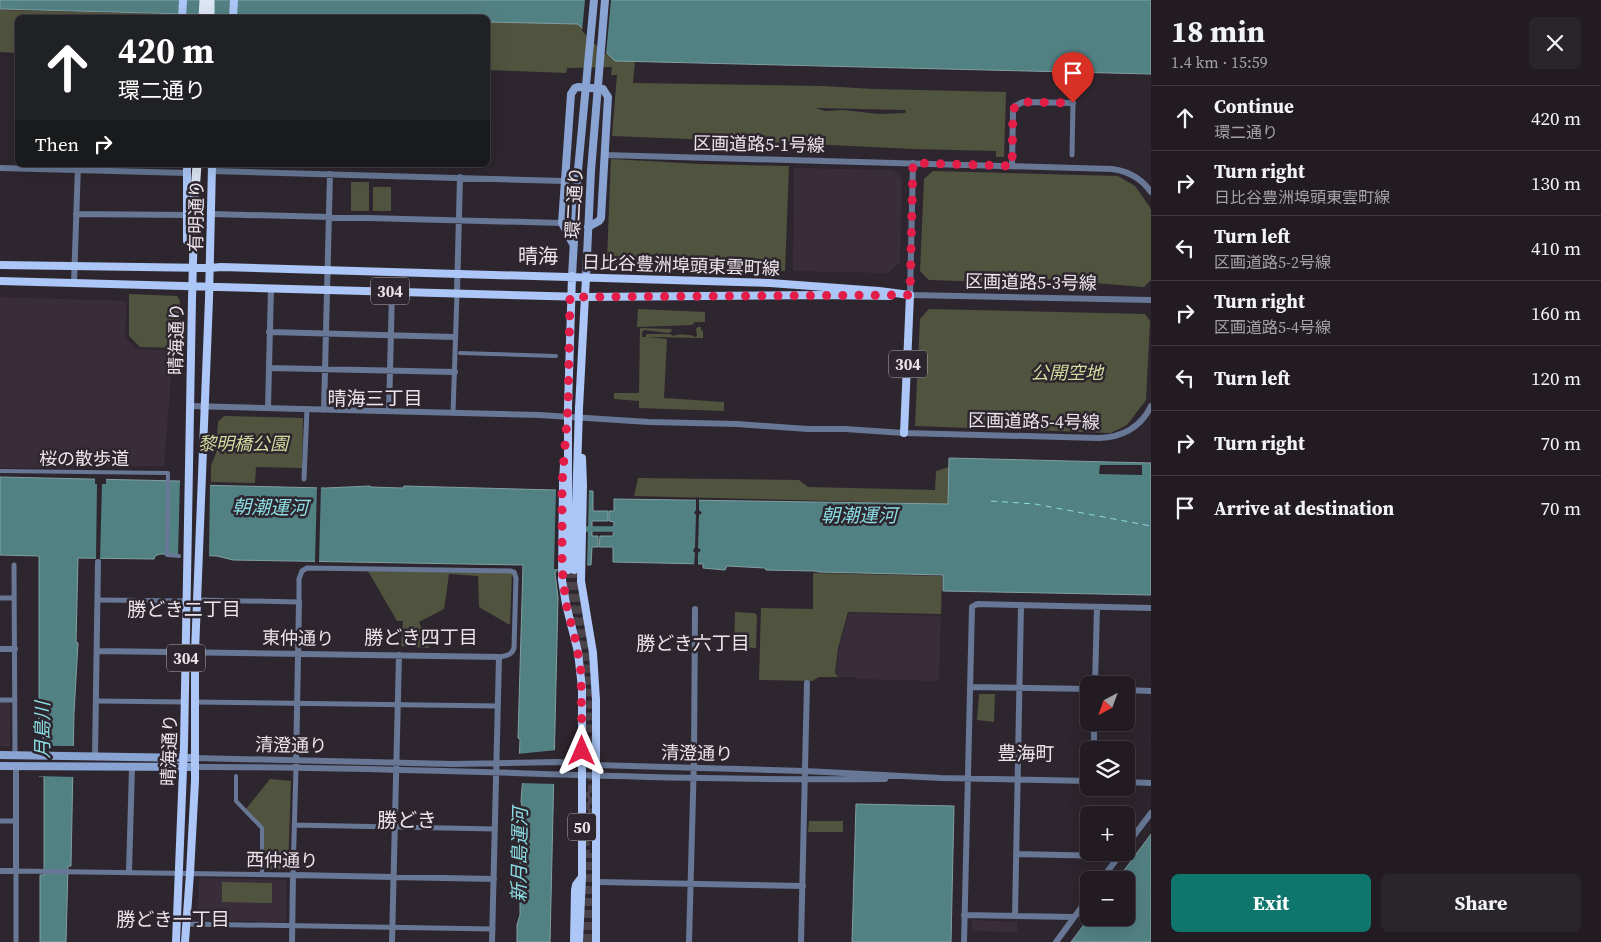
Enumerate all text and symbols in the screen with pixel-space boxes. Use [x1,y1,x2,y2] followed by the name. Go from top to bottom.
[1171,11,1265,52] text: 18 min
[1529,17,1581,69] button: close
[118,27,214,75] text: 420 m
[35,35,100,100] icon: ahead
[1171,51,1268,73] text: 1.4 km · 15:59
[1052,52,1094,103] pin
[1059,59,1087,87] icon: arrive
[118,75,206,105] text: 環二通り
[1214,93,1294,119] text: Continue
[1171,104,1199,132] icon: ahead
[1531,105,1581,131] text: 420 m
[1214,121,1278,143] text: 環二通り
[89,130,117,158] icon: right
[693,130,825,158] street label: 区画道路5-1号線
[35,131,79,157] text: Then
[1214,158,1305,184] text: Turn right
[560,166,588,240] street label: 環二通り
[1171,169,1199,197] icon: right
[1531,170,1581,196] text: 130 m
[183,180,209,252] street label: 有明通り
[1214,186,1390,208] text: 日比谷豊洲埠頭東雲町線
[1214,223,1290,249] text: Turn left
[1171,234,1199,262] icon: left
[1531,235,1581,261] text: 410 m
[518,242,558,270] district label: 晴海
[582,249,780,281] street label: 日比谷豊洲埠頭東雲町線
[1214,251,1331,273] text: 区画道路5-2号線
[965,268,1097,296] street label: 区画道路5-3号線
[371,278,409,304] road number: 304
[1214,288,1305,314] text: Turn right
[1171,299,1199,327] icon: right
[1531,300,1581,326] text: 160 m
[163,303,189,375] street label: 晴海通り
[1214,316,1331,338] text: 区画道路5-4号線
[889,350,927,378] road number: 304
[1031,360,1105,385] park label: 公開空地
[1171,364,1199,392] icon: left
[1214,365,1290,391] text: Turn left
[1531,365,1581,391] text: 120 m
[327,385,423,411] district label: 晴海三丁目
[968,407,1100,435] street label: 区画道路5-4号線
[1171,429,1199,457] icon: right
[1214,430,1305,456] text: Turn right
[1540,430,1581,456] text: 70 m
[198,431,291,456] park label: 黎明橋公園
[39,446,129,471] street label: 桜の散歩道
[232,493,312,521] water label: 朝潮運河
[1171,494,1199,522] icon: arrive
[1214,495,1394,521] text: Arrive at destination
[1540,495,1581,521] text: 70 m
[821,502,901,528] water label: 朝潮運河
[127,596,241,622] district label: 勝どき二丁目
[364,624,478,650] district label: 勝どき四丁目
[262,625,334,651] street label: 東仲通り
[636,630,750,656] district label: 勝どき六丁目
[167,644,205,671] road number: 304
[1080,676,1135,731] north arrow
[1080,676,1135,926] map controls
[29,700,55,759] water label: 月島川
[155,714,183,786] street label: 晴海通り
[555,724,607,776] position arrow
[255,732,327,758] street label: 清澄通り
[661,740,733,766] street label: 清澄通り
[997,740,1055,766] district label: 豊海町
[1080,741,1135,796] button: layers
[505,803,533,903] water label: 新月島運河
[377,806,437,834] district label: 勝どき
[1080,806,1135,861] button: +
[568,814,596,840] road number: 50
[246,847,318,873] street label: 西仲通り
[1080,871,1135,926] button: −
[1171,874,1371,932] button: Exit
[1381,874,1581,932] button: Share
[116,906,230,932] district label: 勝どき一丁目

